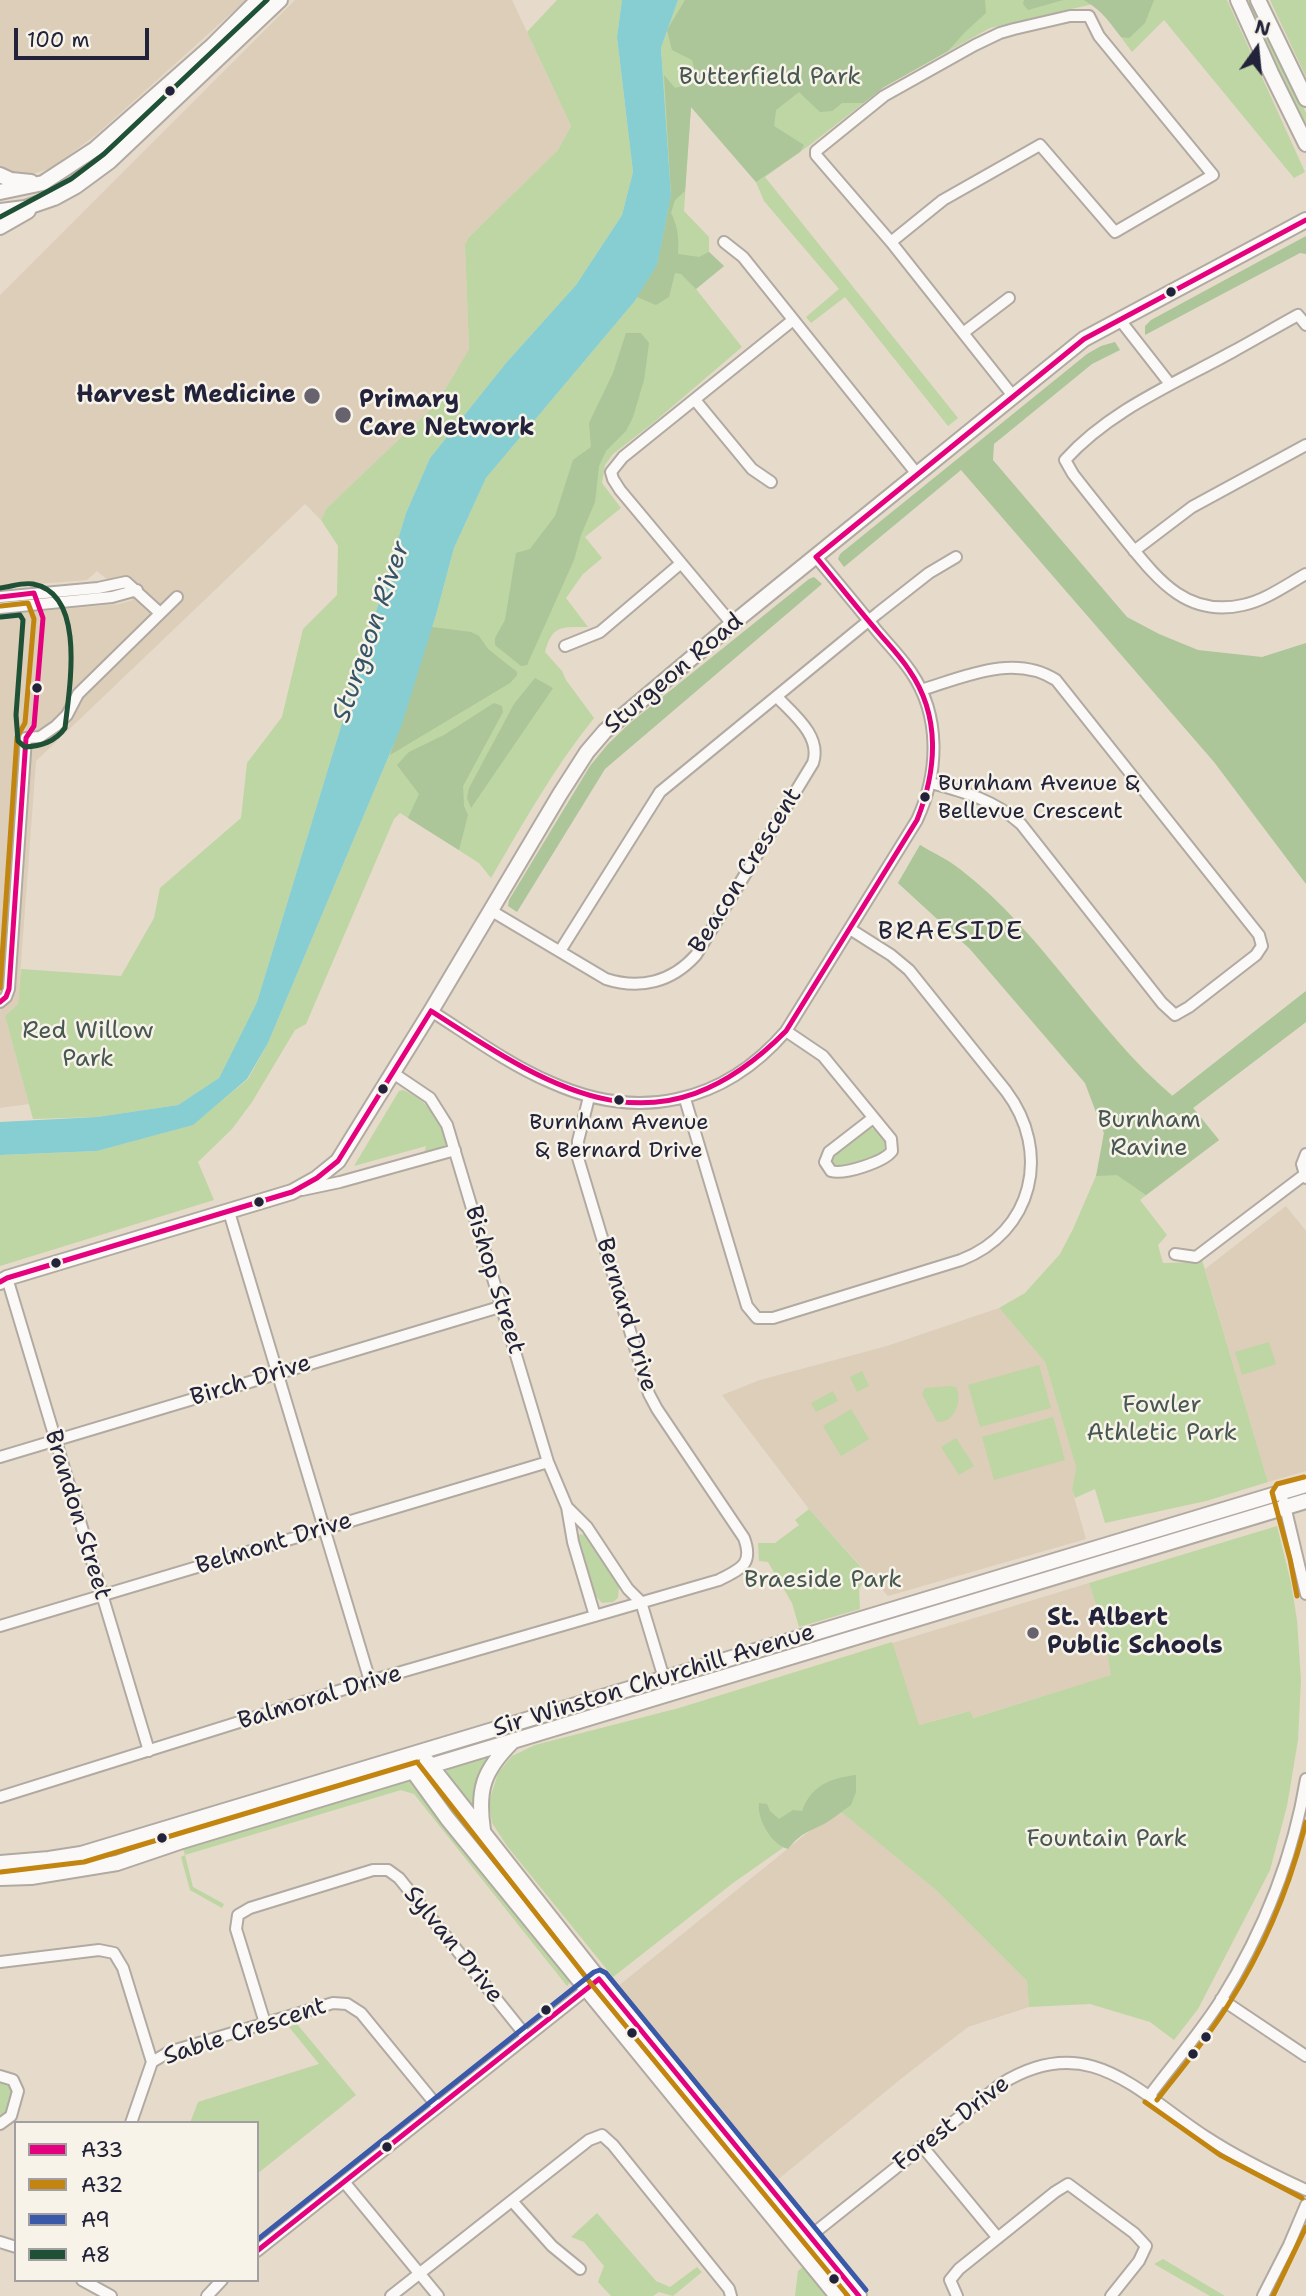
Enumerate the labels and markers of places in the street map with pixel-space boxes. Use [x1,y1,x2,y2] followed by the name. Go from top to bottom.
[163,84,177,98] unlabelled marker
[1164,285,1178,299] unlabelled marker
[76,382,296,410] place label: Harvest Medicine
[302,386,322,406] marker: Harvest Medicine
[359,387,535,443] place label: Primary Care Network
[333,405,353,425] marker: Primary Care Network
[30,681,44,695] unlabelled marker
[938,771,1139,822] place label: Burnham Avenue & Bellevue Crescent
[918,790,932,804] marker: Burnham Avenue & Bellevue Crescent
[376,1082,390,1096] unlabelled marker
[612,1093,626,1107] marker: Burnham Avenue & Bernard Drive
[529,1110,709,1162] place label: Burnham Avenue & Bernard Drive
[252,1195,266,1209] unlabelled marker
[49,1256,63,1270] unlabelled marker
[1047,1605,1223,1661] place label: St. Albert Public Schools
[1025,1625,1041,1641] marker: St. Albert Public Schools
[155,1831,169,1845] unlabelled marker
[539,2003,553,2017] unlabelled marker
[625,2026,639,2040] unlabelled marker
[1199,2030,1213,2044] unlabelled marker
[1186,2047,1200,2061] unlabelled marker
[380,2140,394,2154] unlabelled marker
[827,2272,841,2286] unlabelled marker

